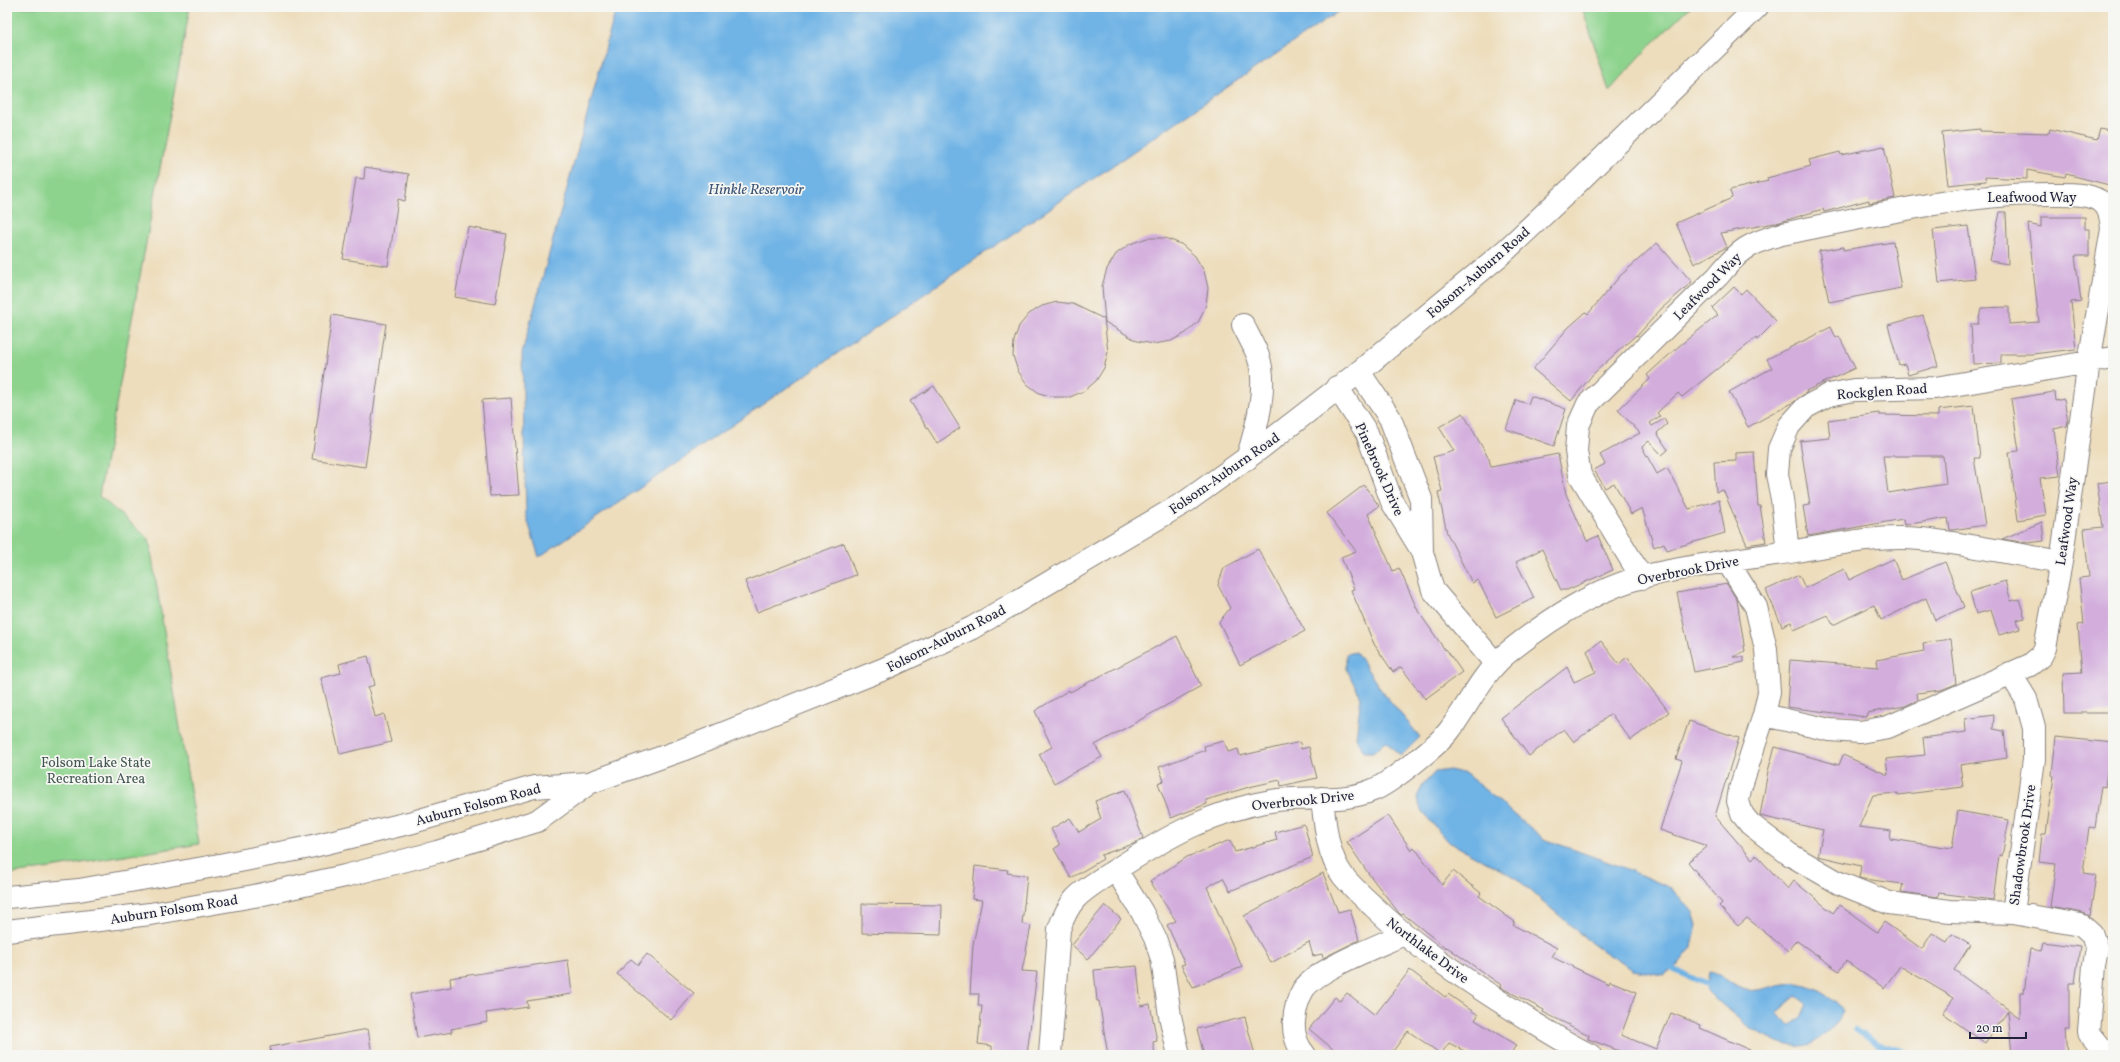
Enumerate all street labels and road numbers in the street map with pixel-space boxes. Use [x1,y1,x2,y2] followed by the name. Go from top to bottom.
[1987,189,2077,208] street label: Leafwood Way
[1423,223,1535,323] street label: Folsom-Auburn Road
[1670,248,1747,325] street label: Leafwood Way
[1836,380,1928,405] street label: Rockglen Road
[1350,420,1408,520] street label: Pinebrook Drive
[1166,429,1284,520] street label: Folsom-Auburn Road
[2052,475,2083,567] street label: Leafwood Way
[1636,552,1741,591] street label: Overbrook Drive
[884,601,1010,678] street label: Folsom-Auburn Road
[414,780,543,831] street label: Auburn Folsom Road
[2006,783,2041,907] street label: Shadowbrook Drive
[1251,787,1356,816] street label: Overbrook Drive
[109,891,239,930] street label: Auburn Folsom Road
[1382,914,1473,989] street label: Northlake Drive

